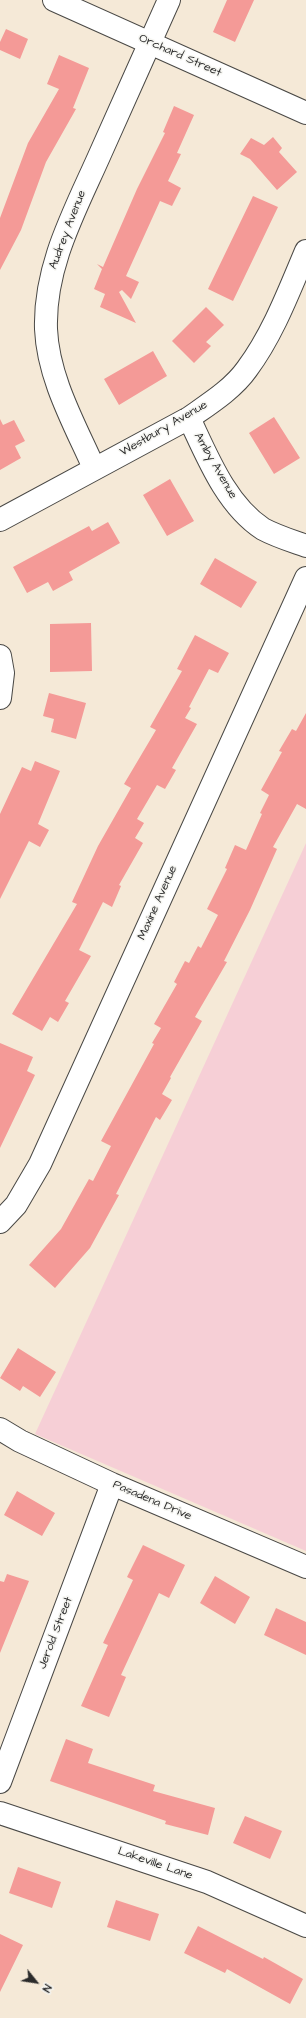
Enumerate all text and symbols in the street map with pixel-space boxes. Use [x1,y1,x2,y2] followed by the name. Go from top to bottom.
[136,31,224,81] street label: Orchard Street
[46,188,90,272] street label: Audrey Avenue
[118,398,210,460] street label: Westbury Avenue
[190,430,240,502] street label: Amby Avenue
[135,864,181,942] street label: Maxine Avenue
[110,1478,194,1524] street label: Pasadena Drive
[36,1595,76,1671] street label: Jerold Street
[116,1844,194,1884] street label: Lakeville Lane
[16,1962,56,2002] north arrow
[39,1982,55,1995] text: N

